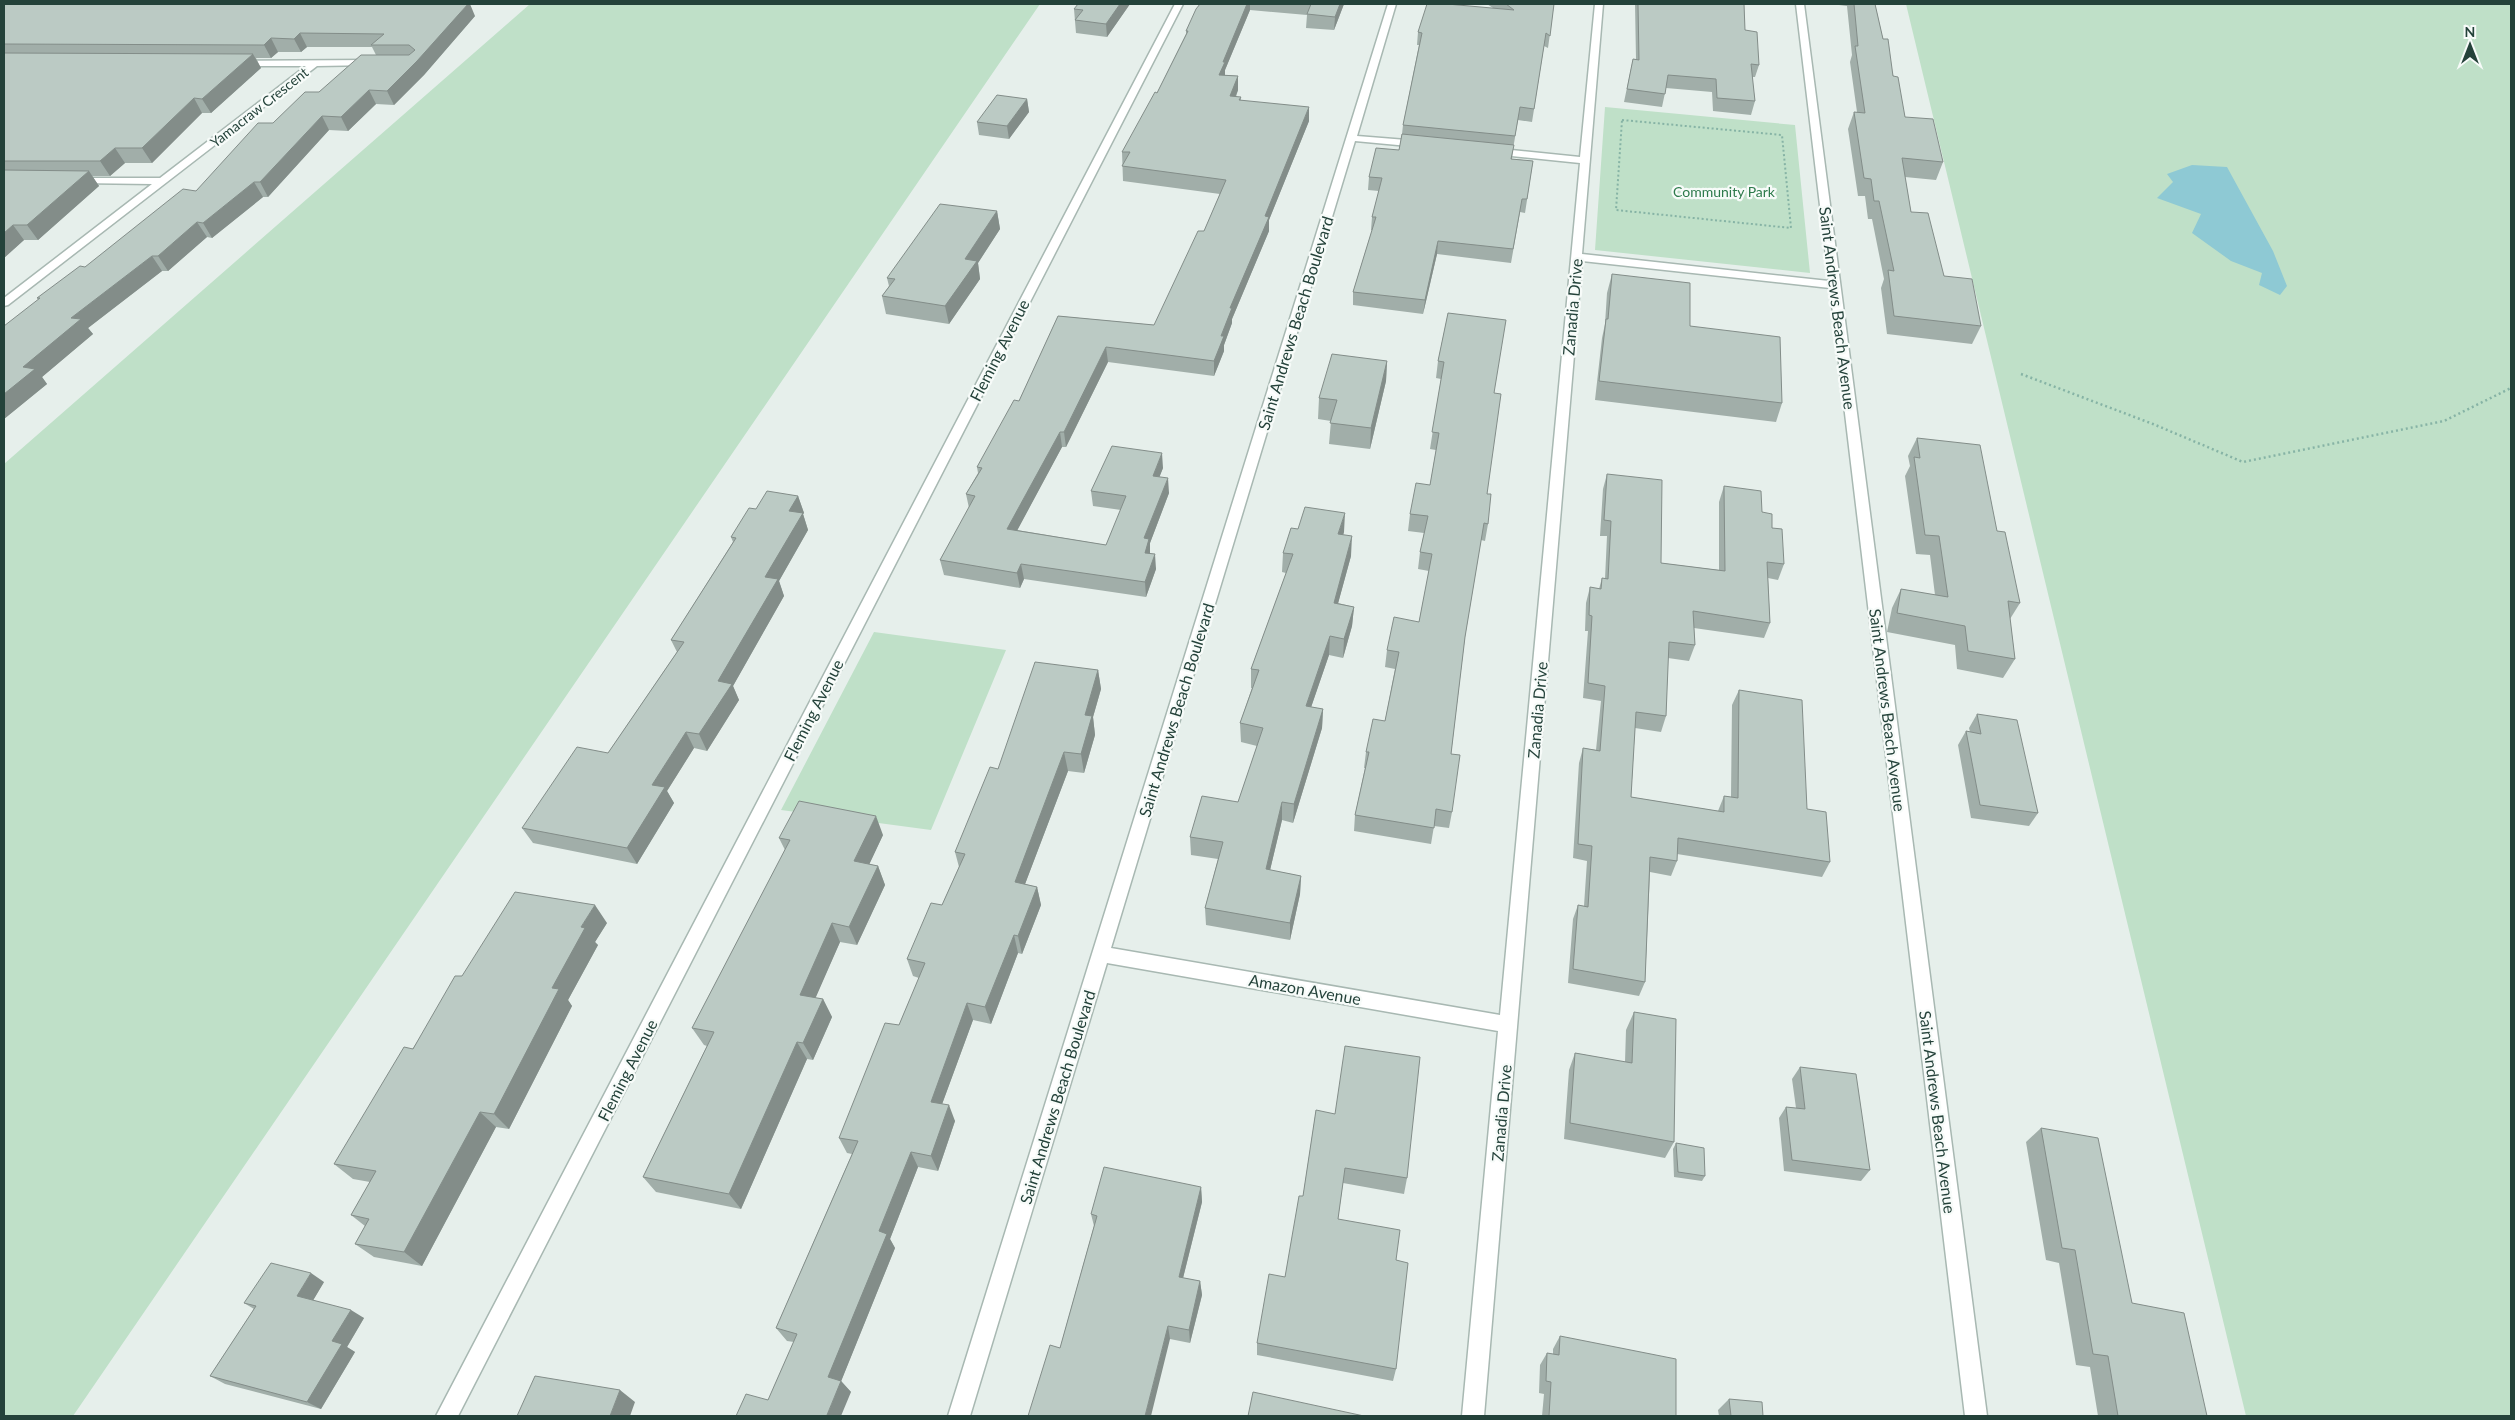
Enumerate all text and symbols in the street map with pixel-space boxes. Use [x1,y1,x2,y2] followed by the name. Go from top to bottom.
[2445,20,2495,70] north arrow
[2465,23,2475,40] text: N
[207,63,311,151] street label: Yamacraw Crescent
[1673,183,1776,200] park label: Community Park
[1816,205,1860,411] street label: Saint Andrews Beach Avenue
[1253,214,1337,432] street label: Saint Andrews Beach Boulevard
[1558,258,1586,356] street label: Zanadia Drive
[965,296,1033,404] street label: Fleming Avenue
[1134,601,1218,819] street label: Saint Andrews Beach Boulevard
[1866,607,1910,813] street label: Saint Andrews Beach Avenue
[779,656,847,764] street label: Fleming Avenue
[1523,661,1551,759] street label: Zanadia Drive
[1247,970,1363,1008] street label: Amazon Avenue
[1015,988,1099,1206] street label: Saint Andrews Beach Boulevard
[1916,1009,1960,1215] street label: Saint Andrews Beach Avenue
[593,1016,661,1124] street label: Fleming Avenue
[1487,1064,1515,1162] street label: Zanadia Drive

